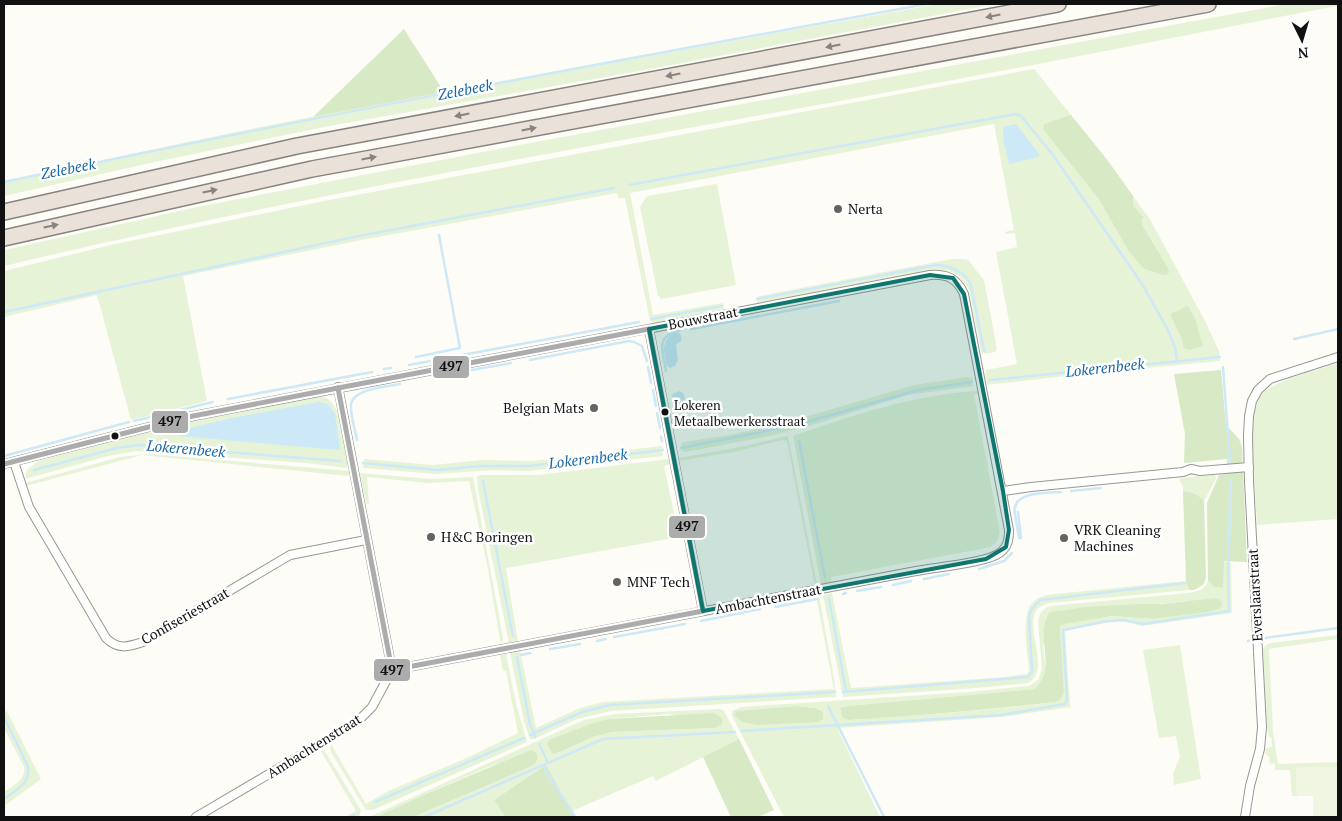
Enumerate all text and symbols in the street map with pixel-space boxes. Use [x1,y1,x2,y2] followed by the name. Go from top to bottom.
[984,12,1000,20] one-way arrow
[1277,15,1327,65] north arrow
[825,42,841,50] one-way arrow
[1297,44,1309,63] text: N
[665,72,681,80] one-way arrow
[436,74,495,104] water label: Zelebeek
[454,111,470,119] one-way arrow
[521,124,537,132] one-way arrow
[39,153,98,183] water label: Zelebeek
[361,154,377,162] one-way arrow
[202,187,218,195] one-way arrow
[848,199,883,218] place label: Nerta
[832,203,844,215] marker: Nerta
[44,222,60,230] one-way arrow
[666,301,740,334] street label: Bouwstraat
[1064,353,1146,381] water label: Lokerenbeek
[432,355,470,379] line badge: 497
[439,356,463,375] text: 497
[674,396,805,430] place label: Lokeren Metaalbewerkersstraat
[503,398,584,417] place label: Belgian Mats
[588,402,600,414] marker: Belgian Mats
[660,407,670,417] marker: Lokeren Metaalbewerkersstraat
[151,410,189,434] line badge: 497
[158,411,182,430] text: 497
[110,431,120,441] unlabelled marker
[145,435,227,461] water label: Lokerenbeek
[546,443,629,473] water label: Lokerenbeek
[668,515,706,539] line badge: 497
[675,516,699,535] text: 497
[1074,520,1161,555] place label: VRK Cleaning Machines
[441,527,533,546] place label: H&C Boringen
[425,531,437,543] marker: H&C Boringen
[1058,532,1070,544] marker: VRK Cleaning Machines
[1243,547,1266,642] street label: Everslaarstraat
[627,572,690,591] place label: MNF Tech
[611,576,623,588] marker: MNF Tech
[713,579,823,618] street label: Ambachtenstraat
[137,582,233,649] street label: Confiseriestraat
[373,658,411,682] line badge: 497
[380,660,404,679] text: 497
[263,709,365,782] street label: Ambachtenstraat

